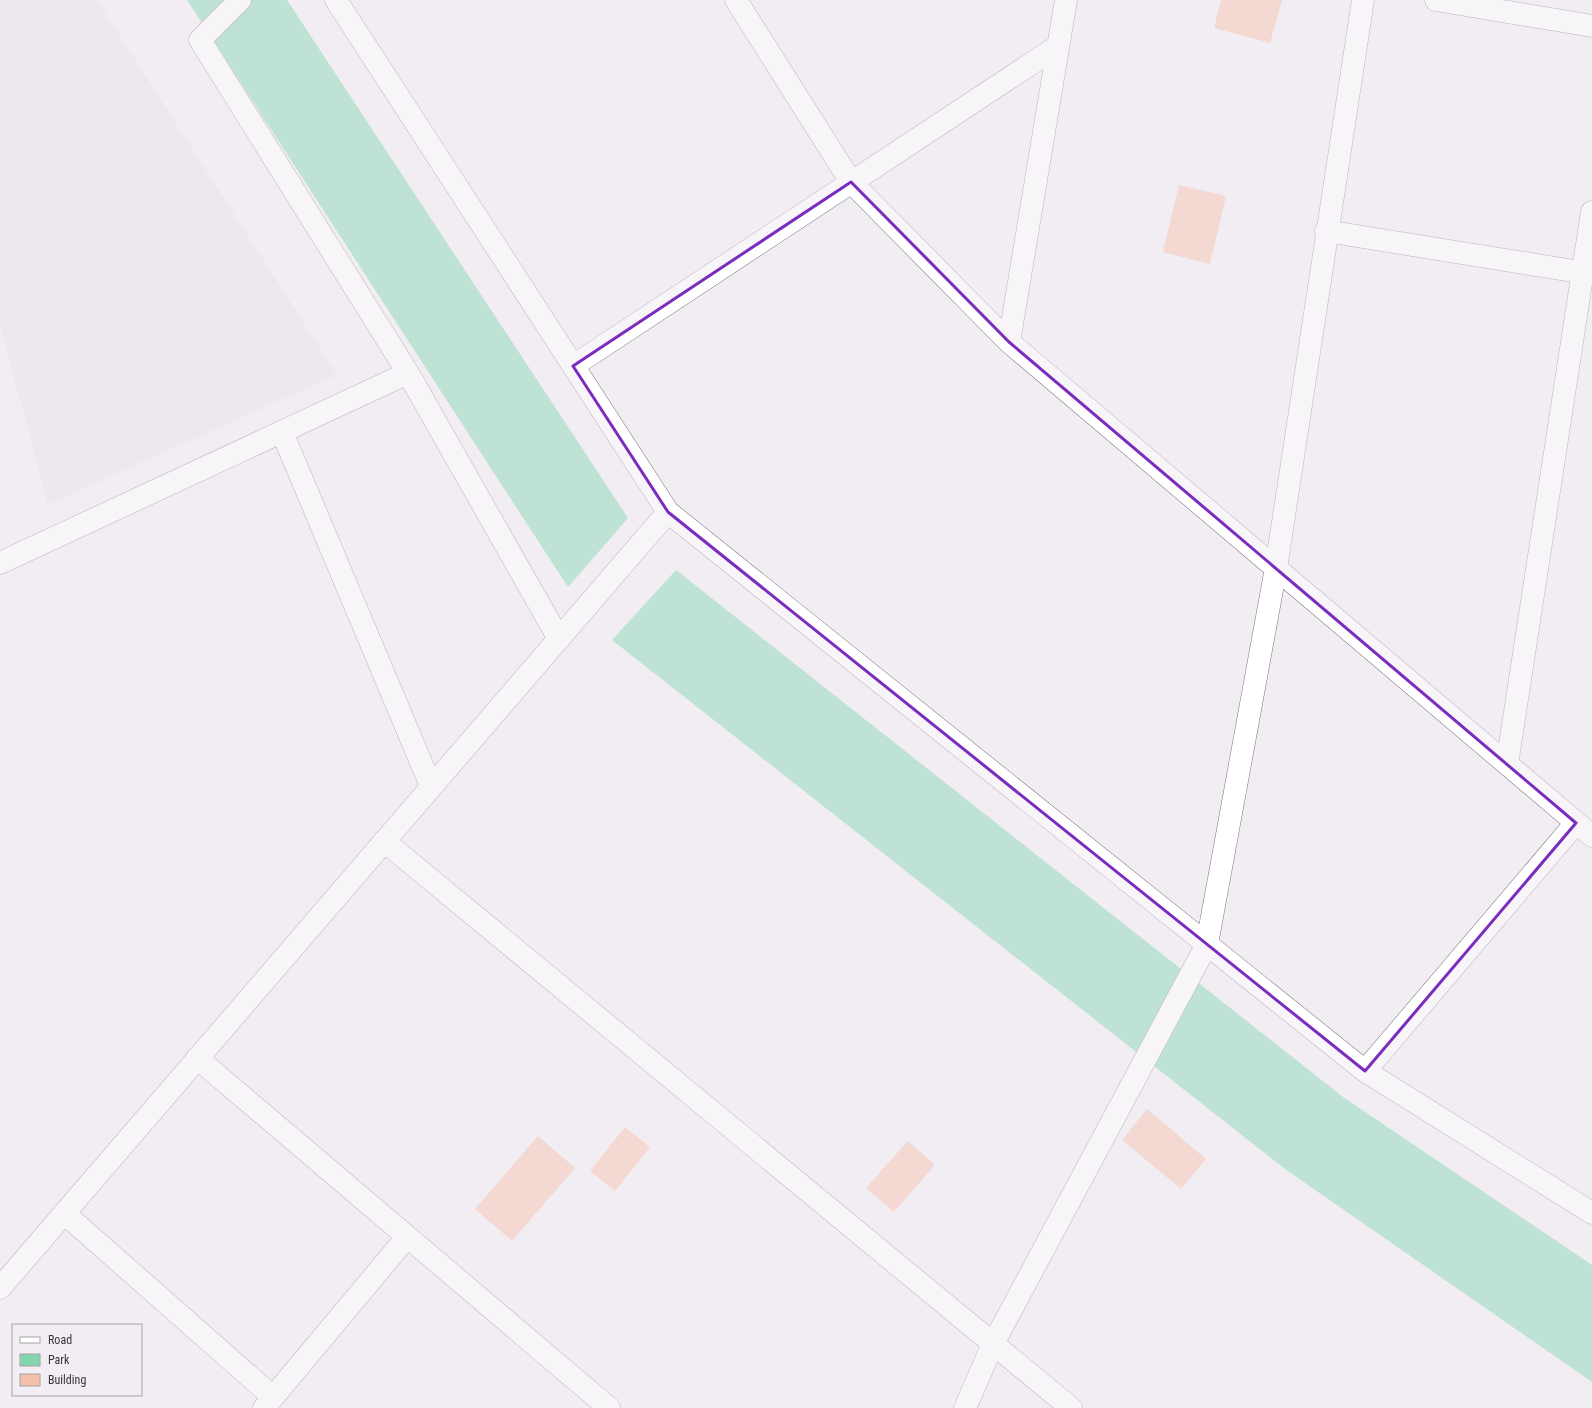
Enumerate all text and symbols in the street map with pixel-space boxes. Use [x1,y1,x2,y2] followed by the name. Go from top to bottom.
[12,1324,142,1396] legend
[48,1333,72,1347] text: Road
[48,1353,70,1367] text: Park
[48,1373,86,1387] text: Building

